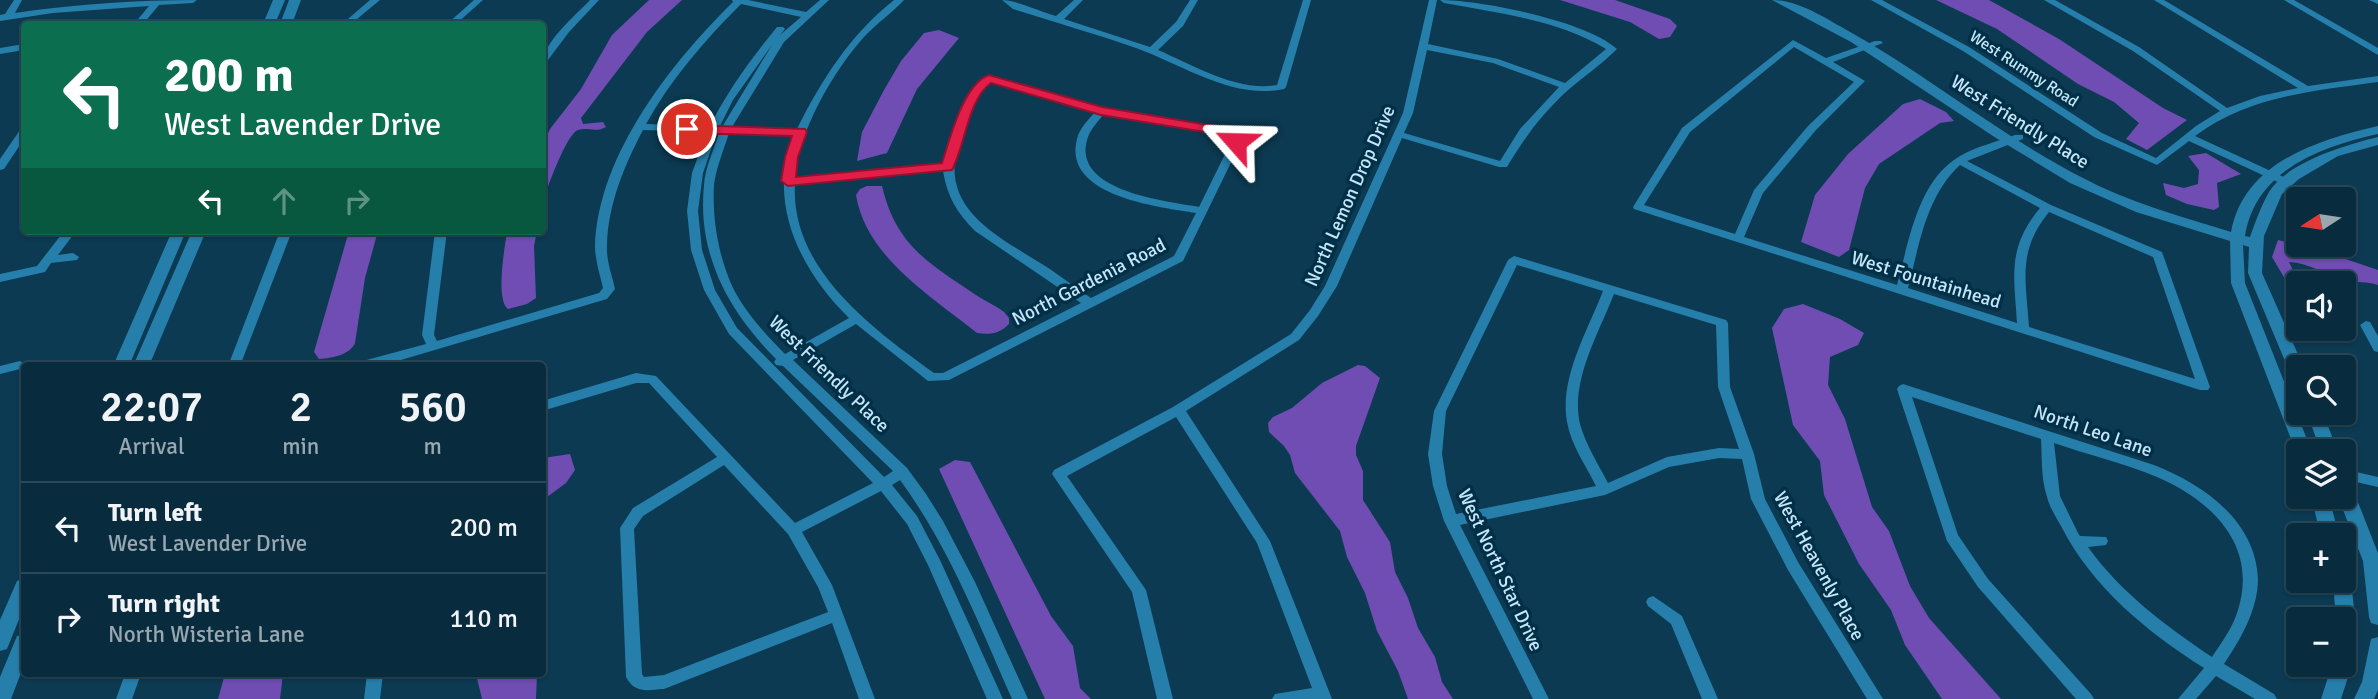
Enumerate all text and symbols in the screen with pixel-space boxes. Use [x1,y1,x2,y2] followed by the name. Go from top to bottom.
[1966,26,2082,112] street label: West Rummy Road
[164,45,294,105] text: 200 m
[49,49,140,140] icon: left
[1946,70,2094,174] street label: West Friendly Place
[657,99,717,159] pin
[1299,102,1401,290] street label: North Lemon Drop Drive
[164,105,441,144] text: West Lavender Drive
[1199,105,1273,179] position arrow
[668,110,706,148] icon: arrive
[192,182,230,220] icon: left
[265,182,303,220] icon: ahead
[338,182,376,220] icon: right
[2286,187,2356,257] north arrow
[2286,187,2356,677] map controls
[1008,233,1170,331] street label: North Gardenia Road
[1848,246,2004,314] street label: West Fountainhead
[2286,271,2356,341] button: sound
[764,310,894,438] street label: West Friendly Place
[2286,355,2356,425] button: search
[100,382,203,433] text: 22:07
[289,382,312,433] text: 2
[399,382,467,433] text: 560
[2031,400,2155,462] street label: North Leo Lane
[118,432,185,461] text: Arrival
[282,432,319,461] text: min
[423,432,442,461] text: m
[2286,439,2356,509] button: layers
[1452,485,1548,655] street label: West North Star Drive
[1768,487,1870,645] street label: West Heavenly Place
[108,497,202,529] text: Turn left
[49,509,87,547] icon: left
[449,512,518,544] text: 200 m
[2286,523,2356,593] button: +
[108,529,307,558] text: West Lavender Drive
[108,588,220,620] text: Turn right
[49,600,87,638] icon: right
[449,603,518,635] text: 110 m
[2286,607,2356,677] button: −
[108,620,305,649] text: North Wisteria Lane

